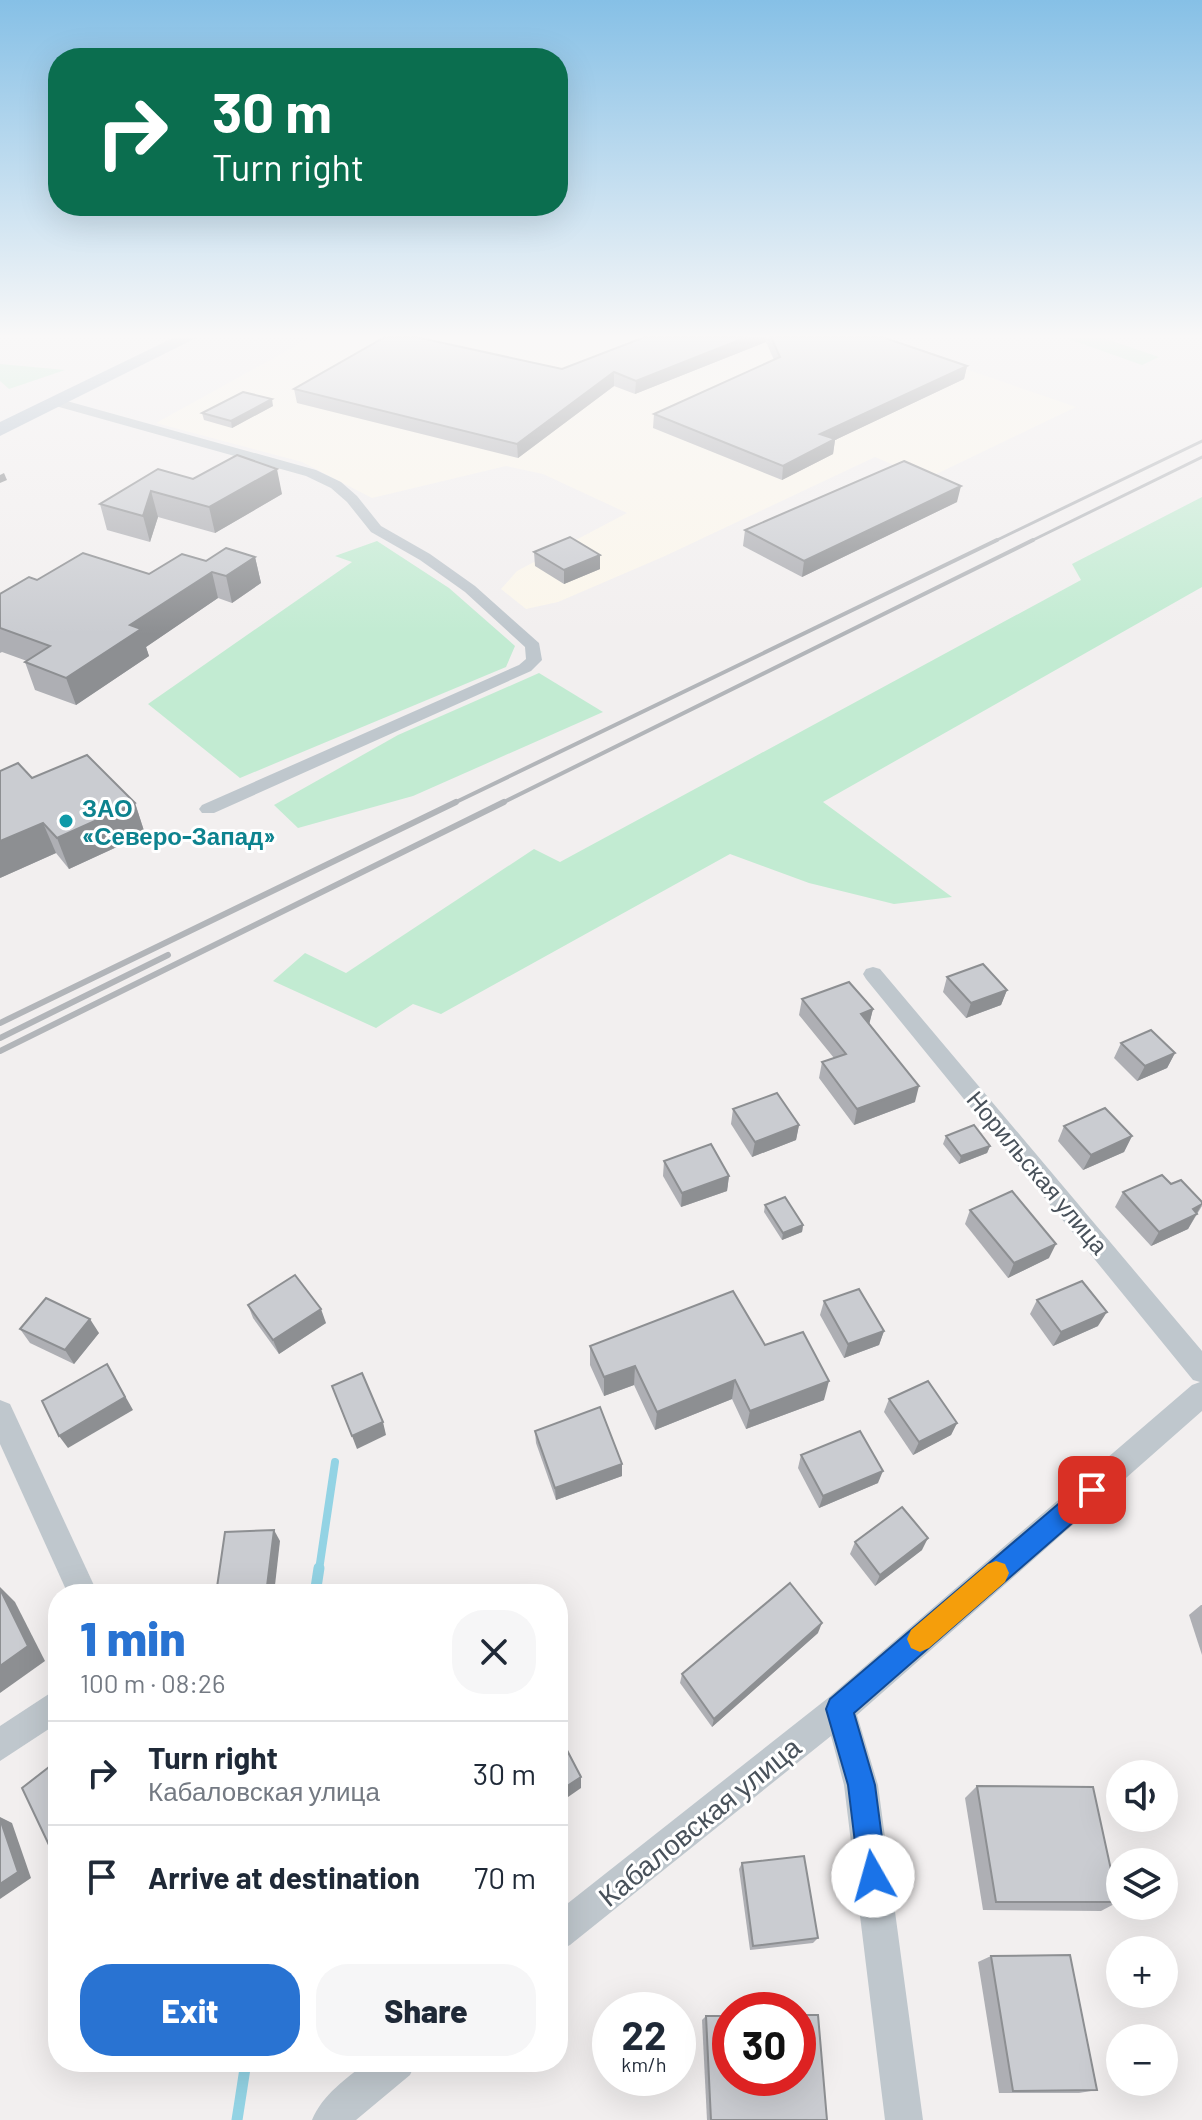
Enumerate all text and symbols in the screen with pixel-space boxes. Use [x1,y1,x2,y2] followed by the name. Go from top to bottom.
[212,77,332,144] text: 30 m
[80,80,184,184] icon: right
[212,145,364,188] text: Turn right
[82,793,276,850] place label: ЗАО «Северо-Запад»
[57,812,75,830] marker: ЗАО «Северо-Запад»
[961,1085,1115,1260] street label: Норильская улица
[1058,1456,1126,1524] pin
[1070,1468,1114,1512] icon: arrive
[80,1608,186,1666] text: 1 min
[452,1610,536,1694] button: close
[80,1667,225,1698] text: 100 m · 08:26
[591,1729,807,1913] street label: Кабаловская улица
[148,1739,278,1775] text: Turn right
[80,1751,124,1795] icon: right
[473,1755,536,1791] text: 30 m
[1106,1760,1178,2096] map controls
[1106,1760,1178,1832] button: sound
[148,1775,380,1806] text: Кабаловская улица
[831,1834,915,1918] position arrow
[1106,1848,1178,1920] button: layers
[80,1855,124,1899] icon: arrive
[148,1859,420,1895] text: Arrive at destination
[474,1859,536,1895] text: 70 m
[1106,1936,1178,2008] button: +
[80,1964,300,2056] button: Exit
[316,1964,536,2056] button: Share
[712,1992,816,2096] speed limit sign: 30
[622,2010,666,2058] text: 22
[1106,2024,1178,2096] button: −
[621,2052,667,2076] text: km/h

